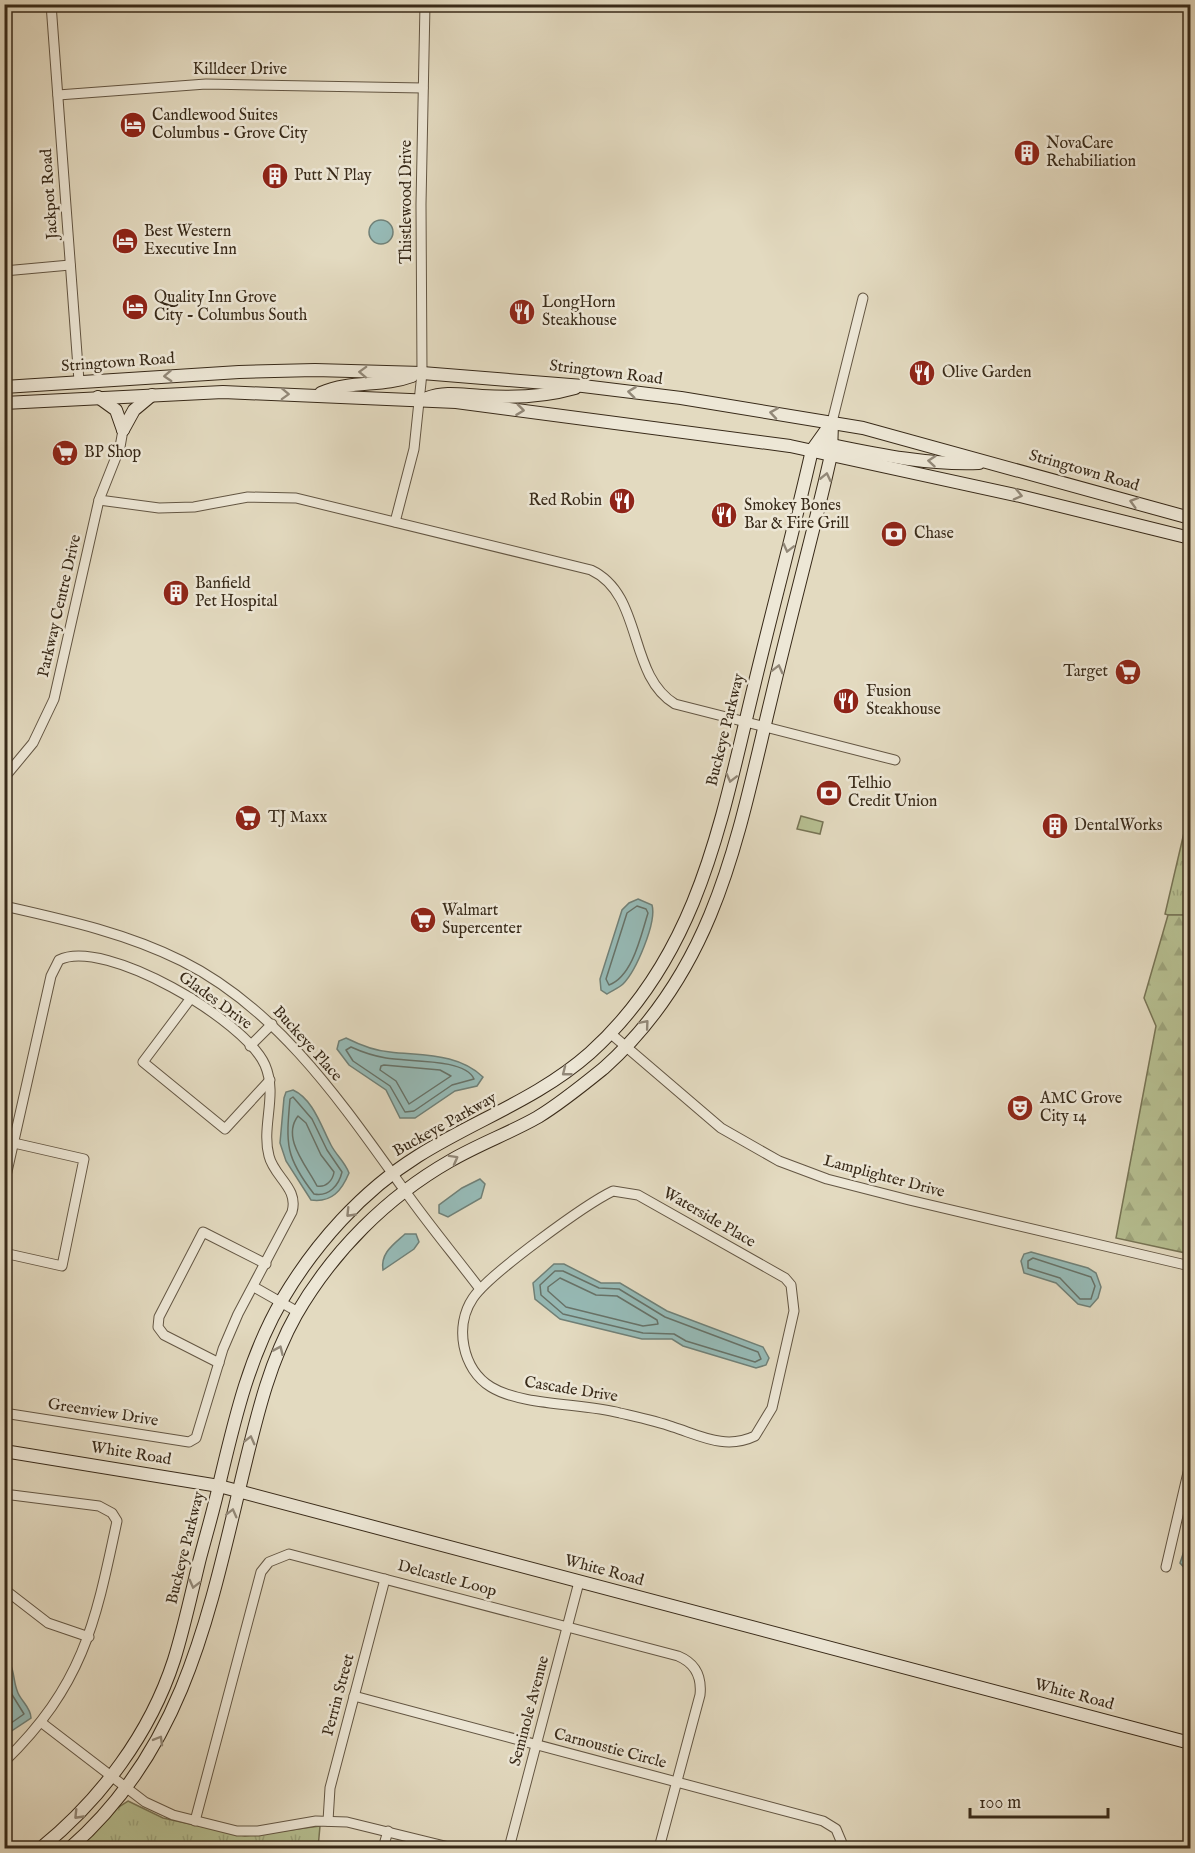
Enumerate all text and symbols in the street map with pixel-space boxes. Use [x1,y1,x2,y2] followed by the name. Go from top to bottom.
[193,60,287,80] street label: Killdeer Drive
[152,106,308,144] place label: Candlewood Suites Columbus - Grove City
[118,110,148,140] hotel icon: Candlewood Suites Columbus - Grove City
[1046,134,1136,172] place label: NovaCare Rehabiliation
[1012,138,1042,168] building icon: NovaCare Rehabiliation
[397,140,417,264] street label: Thistlewood Drive
[37,148,63,242] street label: Jackpot Road
[260,161,290,191] building icon: Putt N Play
[294,166,372,186] place label: Putt N Play
[144,222,237,260] place label: Best Western Executive Inn
[110,226,140,256] hotel icon: Best Western Executive Inn
[154,288,308,326] place label: Quality Inn Grove City - Columbus South
[120,292,150,322] hotel icon: Quality Inn Grove City - Columbus South
[542,293,617,331] place label: LongHorn Steakhouse
[507,297,537,327] restaurant icon: LongHorn Steakhouse
[61,349,176,377] street label: Stringtown Road
[548,356,664,390] street label: Stringtown Road
[907,358,937,388] restaurant icon: Olive Garden
[942,363,1032,383] place label: Olive Garden
[359,365,368,378] one-way arrow
[164,369,173,382] one-way arrow
[281,387,290,400] one-way arrow
[628,387,637,399] one-way arrow
[515,403,524,416] one-way arrow
[770,408,779,420] one-way arrow
[50,438,80,468] supermarket icon: BP Shop
[84,443,142,463] place label: BP Shop
[1027,446,1142,496] street label: Stringtown Road
[928,455,937,468] one-way arrow
[819,473,832,483] one-way arrow
[607,486,637,516] restaurant icon: Red Robin
[1013,488,1023,501] one-way arrow
[529,491,602,511] place label: Red Robin
[744,496,850,534] place label: Smokey Bones Bar & Fire Grill
[1129,497,1140,509] one-way arrow
[709,500,739,530] restaurant icon: Smokey Bones Bar & Fire Grill
[879,519,909,549] bank icon: Chase
[914,524,954,544] place label: Chase
[34,533,86,679] street label: Parkway Centre Drive
[783,542,795,553] one-way arrow
[195,574,278,612] place label: Banfield Pet Hospital
[161,578,191,608] building icon: Banfield Pet Hospital
[1113,657,1143,687] supermarket icon: Target
[1063,662,1109,682] place label: Target
[771,665,784,675] one-way arrow
[702,671,750,788] street label: Buckeye Parkway
[866,682,941,720] place label: Fusion Steakhouse
[831,686,861,716] restaurant icon: Fusion Steakhouse
[725,773,738,783] one-way arrow
[848,774,938,812] place label: Telhio Credit Union
[814,778,844,808] bank icon: Telhio Credit Union
[233,803,263,833] supermarket icon: TJ Maxx
[268,808,327,828] place label: TJ Maxx
[1040,811,1070,841] building icon: DentalWorks
[1074,816,1163,836] place label: DentalWorks
[442,901,522,939] place label: Walmart Supercenter
[408,905,438,935] supermarket icon: Walmart Supercenter
[174,968,256,1034] street label: Glades Drive
[268,1002,346,1086] street label: Buckeye Place
[638,1020,649,1031] one-way arrow
[562,1064,573,1075] one-way arrow
[390,1088,500,1162] street label: Buckeye Parkway
[1039,1089,1122,1127] place label: AMC Grove City 14
[1005,1093,1035,1123] theatre icon: AMC Grove City 14
[821,1151,947,1203] street label: Lamplighter Drive
[447,1155,458,1166] one-way arrow
[659,1183,759,1253] street label: Waterside Place
[346,1205,357,1216] one-way arrow
[272,1346,284,1357] one-way arrow
[523,1373,619,1407] street label: Cascade Drive
[46,1394,160,1432] street label: Greenview Drive
[243,1436,256,1446] one-way arrow
[89,1438,173,1470] street label: White Road
[162,1489,210,1606] street label: Buckeye Parkway
[225,1508,238,1518] one-way arrow
[562,1551,646,1591] street label: White Road
[395,1556,499,1602] street label: Delcastle Loop
[188,1578,201,1588] one-way arrow
[318,1651,360,1738] street label: Perrin Street
[506,1654,554,1768] street label: Seminole Avenue
[1032,1675,1116,1715] street label: White Road
[551,1724,669,1774] street label: Carnoustie Circle
[151,1735,163,1746] one-way arrow
[970,1781,1108,1819] scale bar
[979,1792,1021,1815] text: 100 m
[75,1807,86,1818] one-way arrow

